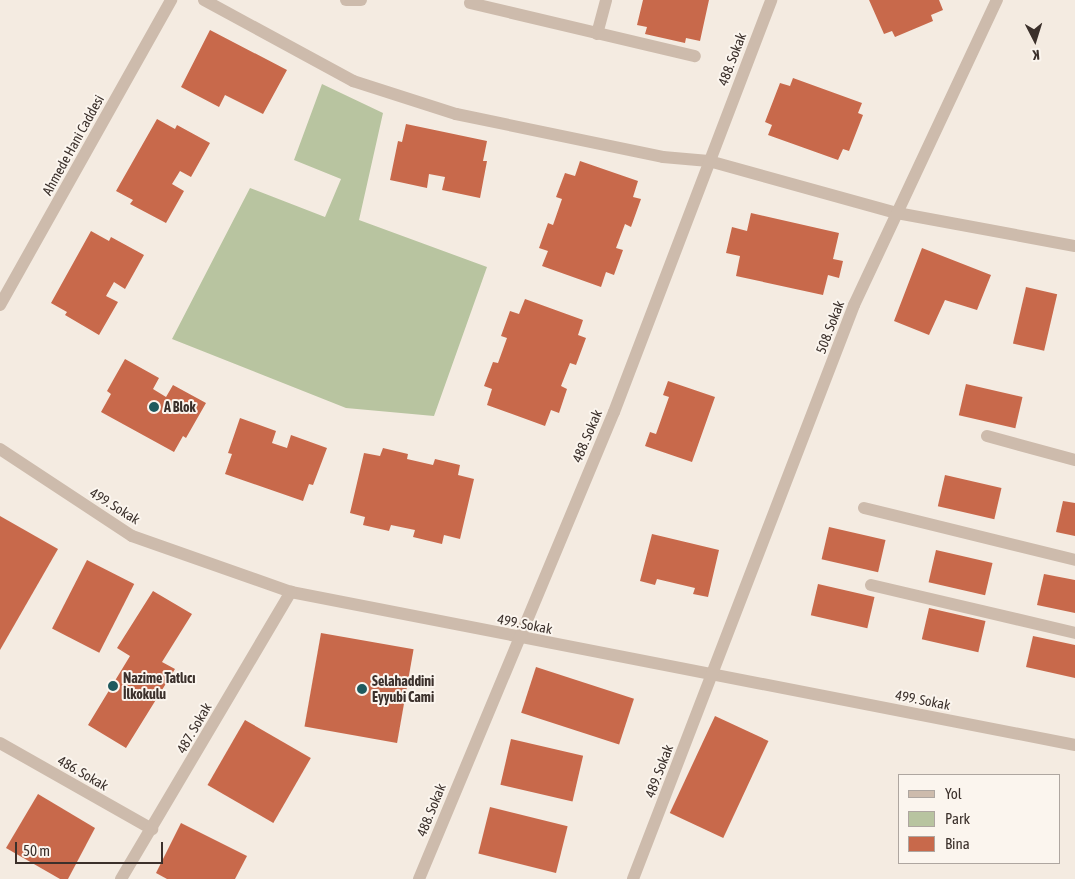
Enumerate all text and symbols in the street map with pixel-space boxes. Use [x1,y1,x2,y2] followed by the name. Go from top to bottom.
[1010,15,1060,65] north arrow
[714,30,750,88] street label: 488. Sokak
[1032,47,1040,63] text: K
[38,92,108,198] street label: Ahmede Hani Caddesi
[812,298,848,356] street label: 508. Sokak
[164,399,196,415] place label: A Blok
[148,401,160,413] marker: A Blok
[568,407,606,465] street label: 488. Sokak
[87,484,143,528] street label: 499. Sokak
[496,610,554,638] street label: 499. Sokak
[123,670,195,702] place label: Nazime Tatlıcı İlkokulu
[372,673,434,706] place label: Selahaddini Eyyubi Cami
[107,680,119,692] marker: Nazime Tatlıcı İlkokulu
[356,683,368,695] marker: Selahaddini Eyyubi Cami
[894,686,952,714] street label: 499. Sokak
[173,700,215,756] street label: 487. Sokak
[641,742,677,800] street label: 489. Sokak
[55,752,111,794] street label: 486. Sokak
[898,774,1060,864] legend
[413,781,449,839] street label: 488. Sokak
[945,785,962,802] text: Yol
[945,810,970,827] text: Park
[18,832,165,864] scale bar
[945,835,970,852] text: Bina
[23,842,50,859] text: 50 m

